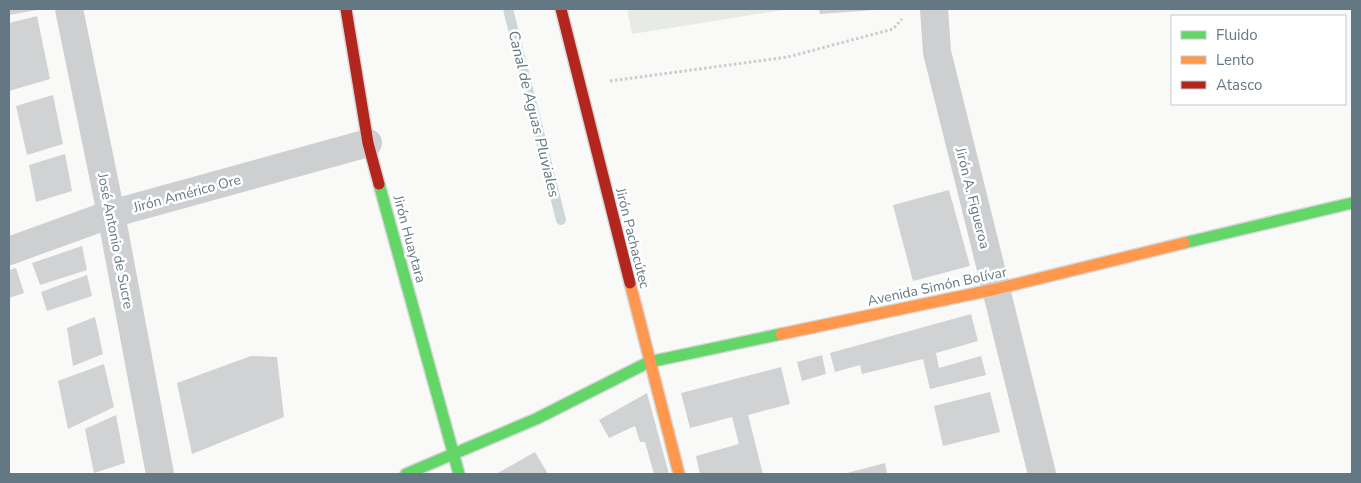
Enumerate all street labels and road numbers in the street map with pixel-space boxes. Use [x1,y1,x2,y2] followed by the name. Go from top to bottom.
[950,144,994,251] street label: Jirón A. Figueroa
[130,170,243,217] street label: Jirón Américo Ore
[93,171,138,311] street label: José Antonio de Sucre
[611,185,654,291] street label: Jirón Pachacútec
[388,192,430,285] street label: Jirón Huaytara
[866,262,1009,311] street label: Avenida Simón Bolívar

